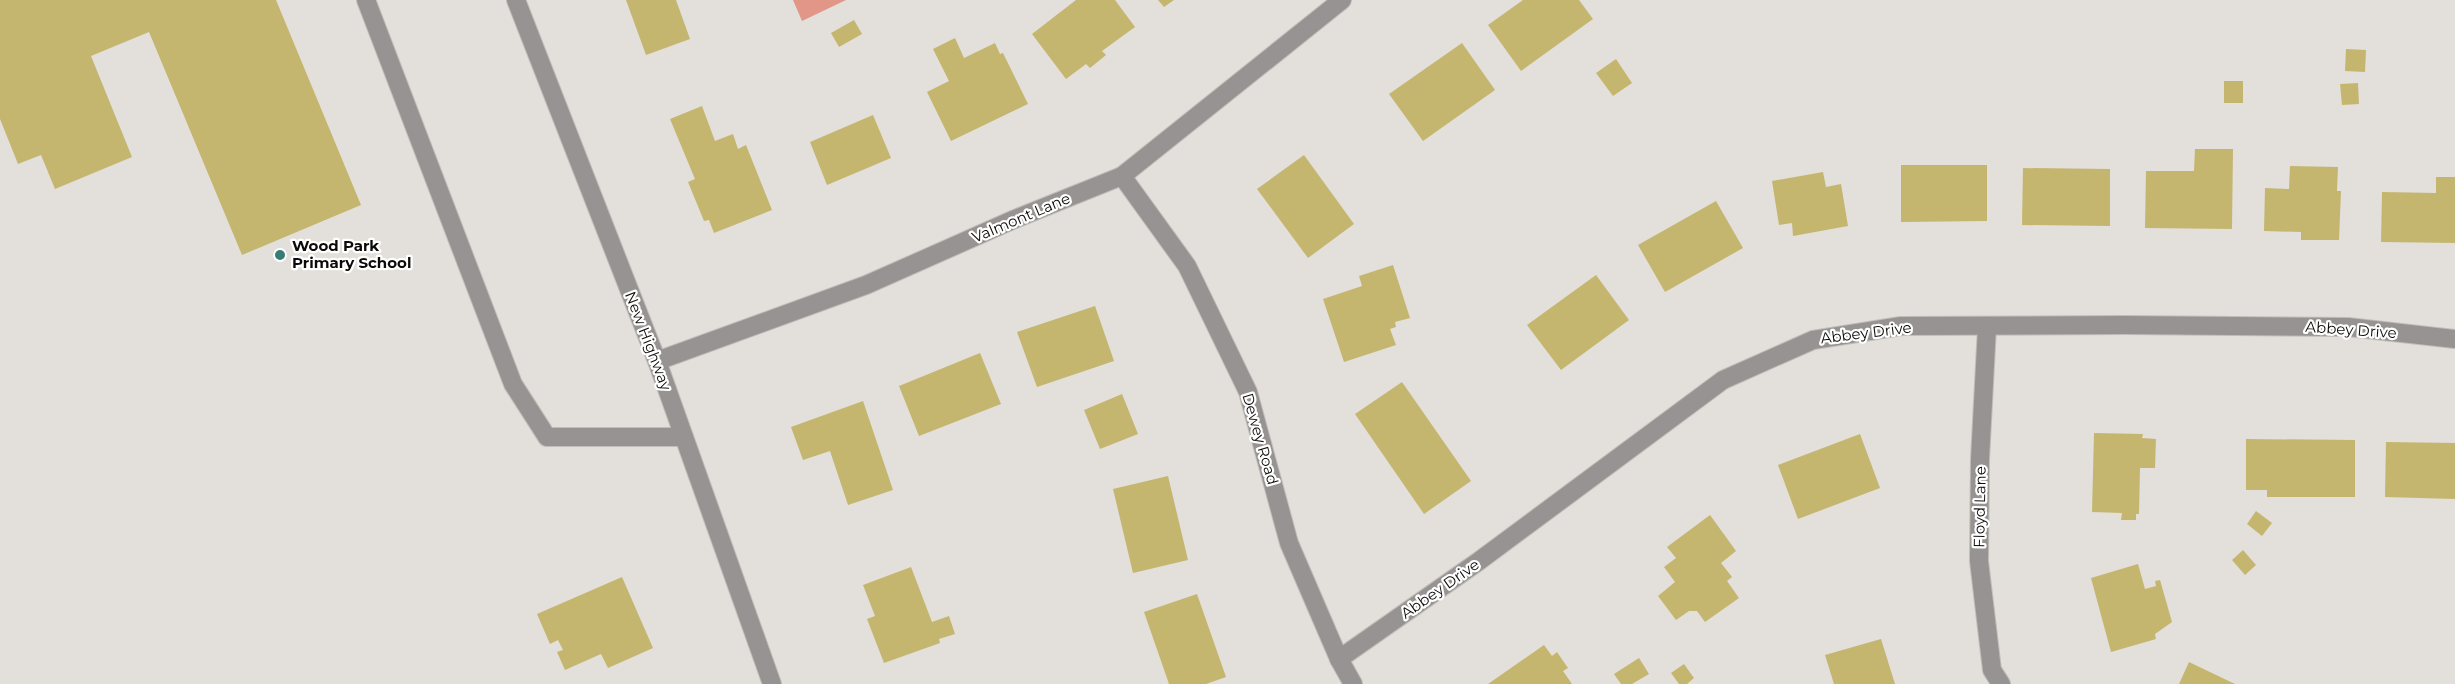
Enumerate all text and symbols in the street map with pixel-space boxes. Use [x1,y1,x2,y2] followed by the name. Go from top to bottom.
[969,188,1073,247] street label: Valmont Lane
[292,236,411,272] place label: Wood Park Primary School
[273,248,287,262] marker: Wood Park Primary School
[621,289,676,394] street label: New Highway
[2305,317,2397,342] street label: Abbey Drive
[1819,318,1912,348] street label: Abbey Drive
[1238,391,1283,487] street label: Dewey Road
[1969,466,1990,548] street label: Floyd Lane
[1397,555,1483,623] street label: Abbey Drive

